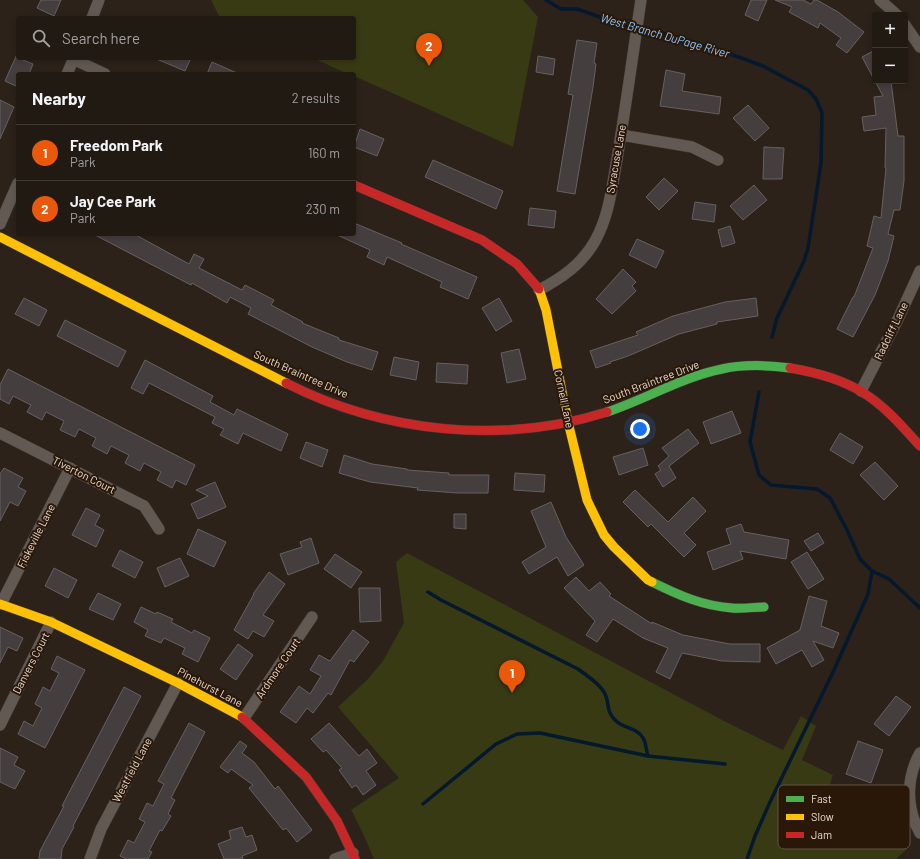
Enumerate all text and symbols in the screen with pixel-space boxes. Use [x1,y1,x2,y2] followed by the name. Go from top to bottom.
[599,10,732,60] water label: West Branch DuPage River
[872,12,908,84] map controls
[872,12,908,48] button: +
[16,16,356,60] search box
[30,27,52,49] icon: search
[62,29,140,47] text: Search here
[416,33,442,66] pin: 2
[872,48,908,84] button: −
[32,88,86,108] text: Nearby
[292,90,340,106] text: 2 results
[603,123,628,194] street label: Syracuse Lane
[70,136,163,154] text: Freedom Park
[43,145,47,161] text: 1
[308,145,340,161] text: 160 m
[70,154,96,170] text: Park
[70,192,156,210] text: Jay Cee Park
[41,201,49,217] text: 2
[306,201,340,217] text: 230 m
[70,210,96,226] text: Park
[871,299,910,362] street label: Radcliff Lane
[252,347,351,400] street label: South Braintree Drive
[601,357,701,406] street label: South Braintree Drive
[552,369,577,429] street label: Cornell Lane
[630,419,650,439] your location
[51,453,118,496] street label: Tiverton Court
[14,501,57,570] street label: Fiskeville Lane
[9,630,52,696] street label: Danvers Court
[253,635,303,701] street label: Ardmore Court
[499,660,525,693] pin: 1
[175,664,245,709] street label: Pinehurst Lane
[109,735,154,804] street label: Westfield Lane
[778,785,910,849] legend
[811,792,832,805] text: Fast
[811,810,834,823] text: Slow
[811,828,832,841] text: Jam

